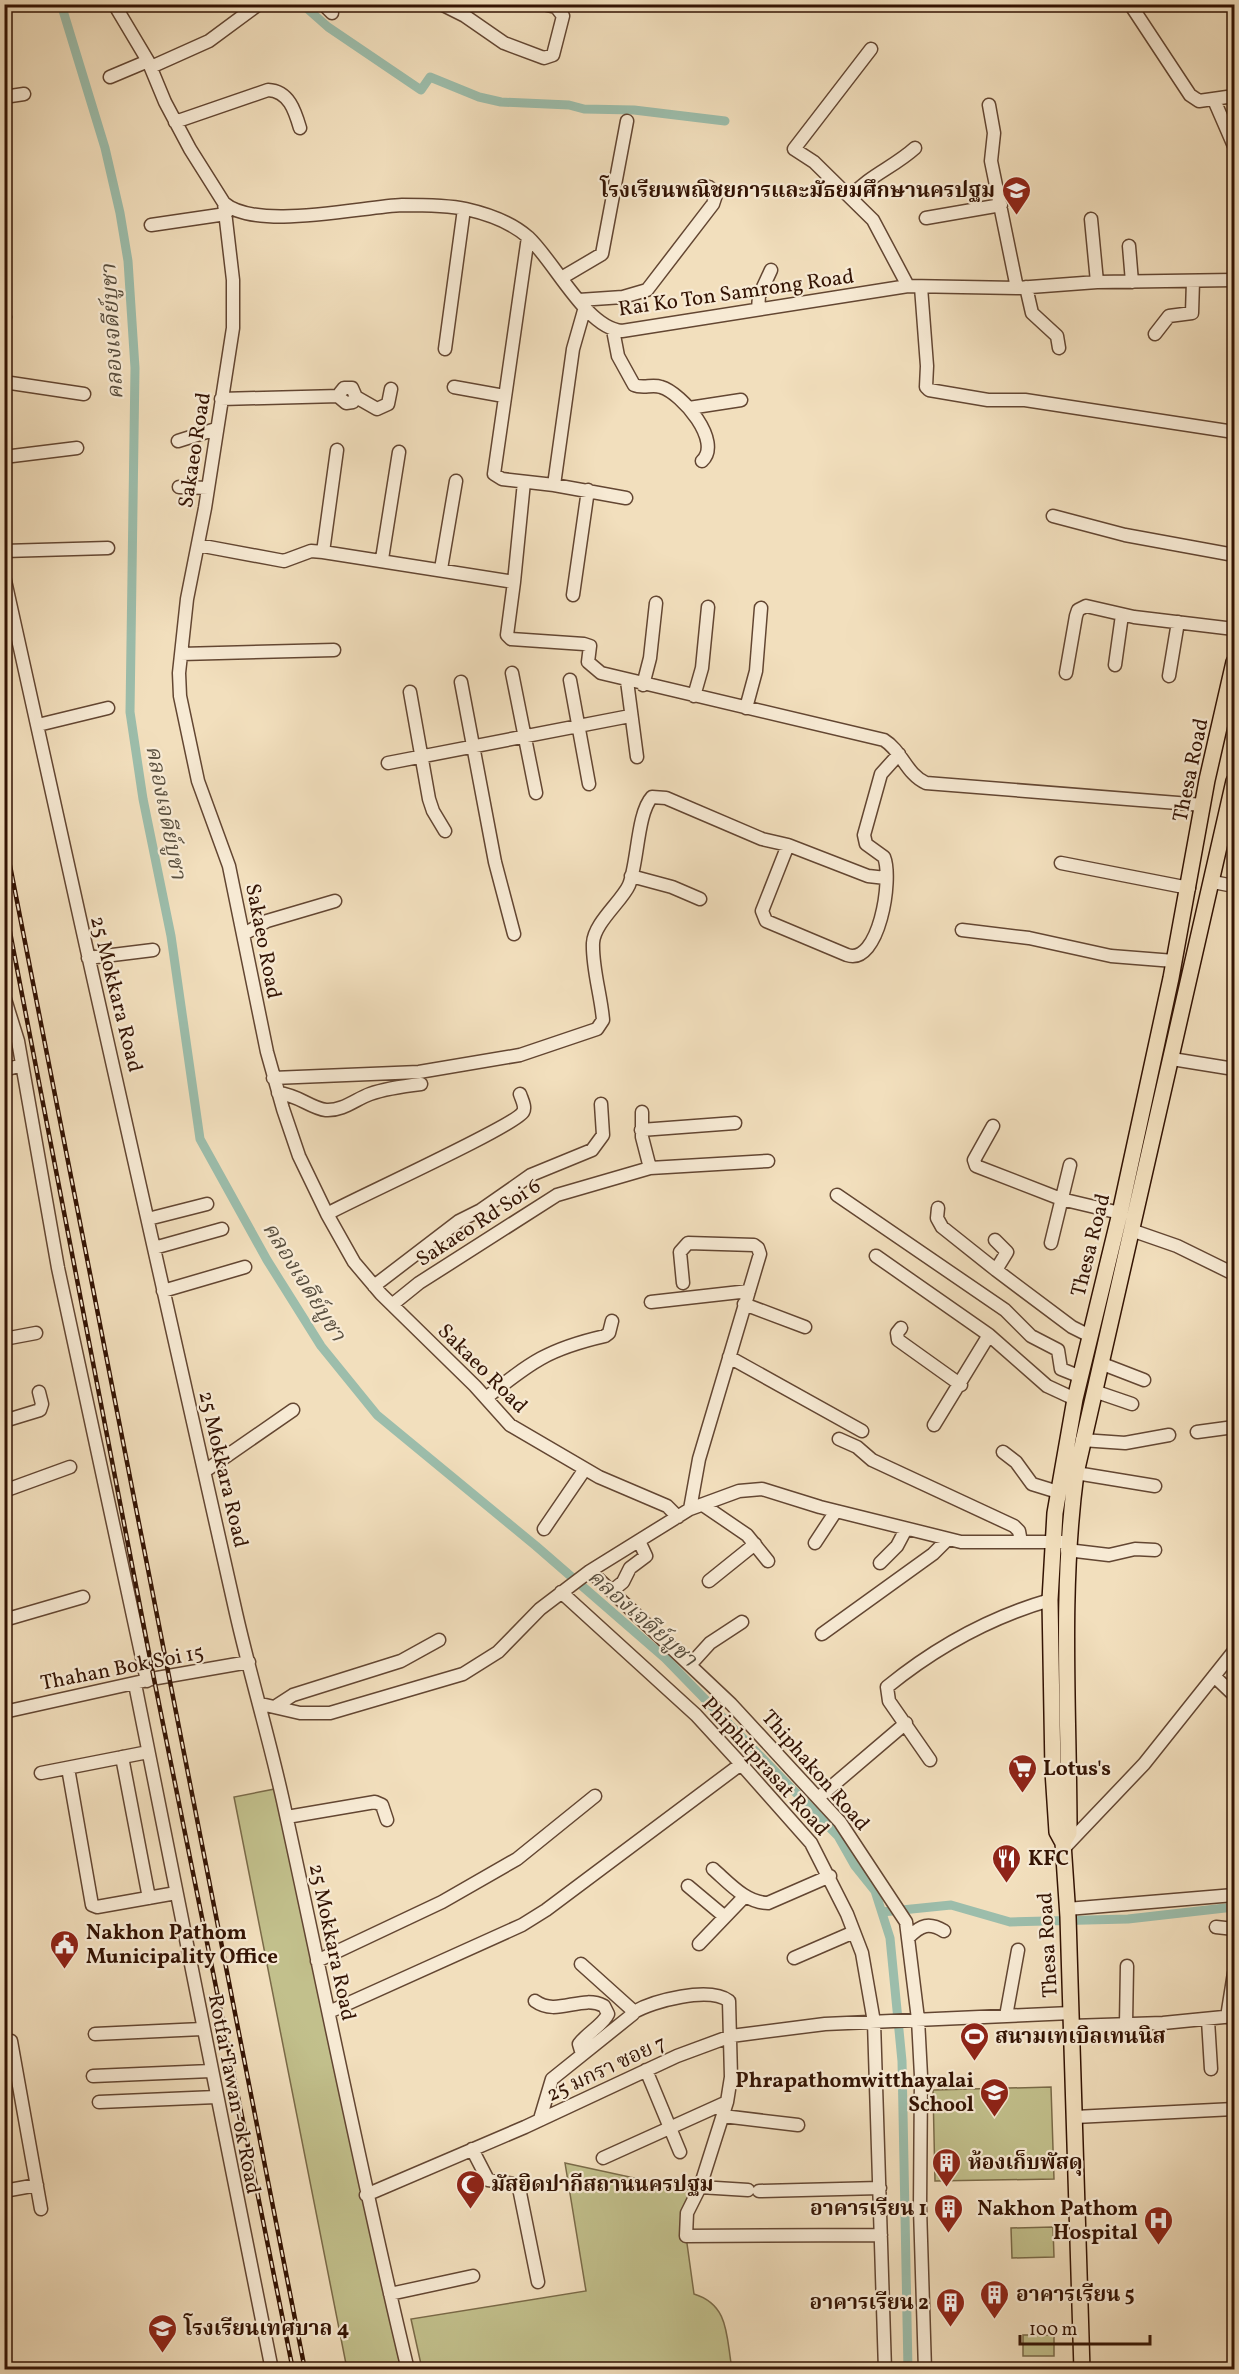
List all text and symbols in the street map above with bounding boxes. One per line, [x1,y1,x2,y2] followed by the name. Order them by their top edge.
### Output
[1000,174,1032,216] school or university icon: โรงเรียนพณิชยการและมัธยมศึกษานครปฐม
[599,175,995,206] place label: โรงเรียนพณิชยการและมัธยมศึกษานครปฐม
[94,262,133,400] water label: คลองเจดีย์บูชา
[616,263,856,324] street label: Rai Ko Ton Samrong Road
[172,390,219,510] street label: Sakaeo Road
[1166,716,1217,825] street label: Thesa Road
[136,743,193,883] water label: คลองเจดีย์บูชา
[237,881,288,1001] street label: Sakaeo Road
[82,913,149,1075] street label: 25 Mokkara Road
[411,1172,547,1274] street label: Sakaeo Rd Soi 6
[1065,1191,1118,1300] street label: Thesa Road
[254,1217,353,1349] water label: คลองเจดีย์บูชา
[430,1318,533,1421] street label: Sakaeo Road
[190,1388,255,1551] street label: 25 Mokkara Road
[580,1563,704,1676] water label: คลองเจดีย์บูชา
[38,1638,206,1699] street label: Thahan Bok Soi 15
[694,1691,835,1843] street label: Phiphitprasat Road
[754,1704,876,1838] street label: Thiphakon Road
[1006,1752,1038,1794] supermarket icon: Lotus's
[1043,1755,1111,1784] place label: Lotus's
[991,1842,1023,1884] restaurant icon: KFC
[1028,1845,1069,1874] place label: KFC
[301,1861,362,2024] street label: 25 Mokkara Road
[1031,1892,1066,1998] street label: Thesa Road
[86,1919,278,1972] place label: Nakhon Pathom Municipality Office
[49,1928,81,1970] public building icon: Nakhon Pathom Municipality Office
[200,1992,267,2197] street label: Rotfai Tawan-ok Road
[958,2020,990,2062] sports icon: สนามเทเบิลเทนนิส
[995,2023,1166,2052] place label: สนามเทเบิลเทนนิส
[542,2029,671,2110] street label: 25 มกรา ซอย 7
[735,2067,974,2120] place label: Phrapathomwitthayalai School
[979,2076,1011,2118] school or university icon: Phrapathomwitthayalai School
[931,2146,963,2188] building icon: ห้องเก็บพัสดุ
[968,2149,1083,2178] place label: ห้องเก็บพัสดุ
[454,2168,486,2210] mosque icon: มัสยิดปากีสถานนครปฐม
[491,2171,714,2200] place label: มัสยิดปากีสถานนครปฐม
[932,2192,964,2234] building icon: อาคารเรียน 1
[810,2195,927,2224] place label: อาคารเรียน 1
[977,2195,1138,2248] place label: Nakhon Pathom Hospital
[1143,2204,1175,2246] hospital icon: Nakhon Pathom Hospital
[979,2278,1011,2320] building icon: อาคารเรียน 5
[1016,2281,1135,2310] place label: อาคารเรียน 5
[934,2286,966,2328] building icon: อาคารเรียน 2
[809,2289,929,2318] place label: อาคารเรียน 2
[1020,2308,1150,2346] scale bar
[147,2312,179,2354] school or university icon: โรงเรียนเทศบาล 4
[183,2313,350,2344] place label: โรงเรียนเทศบาล 4
[1029,2318,1078,2343] text: 100 m

